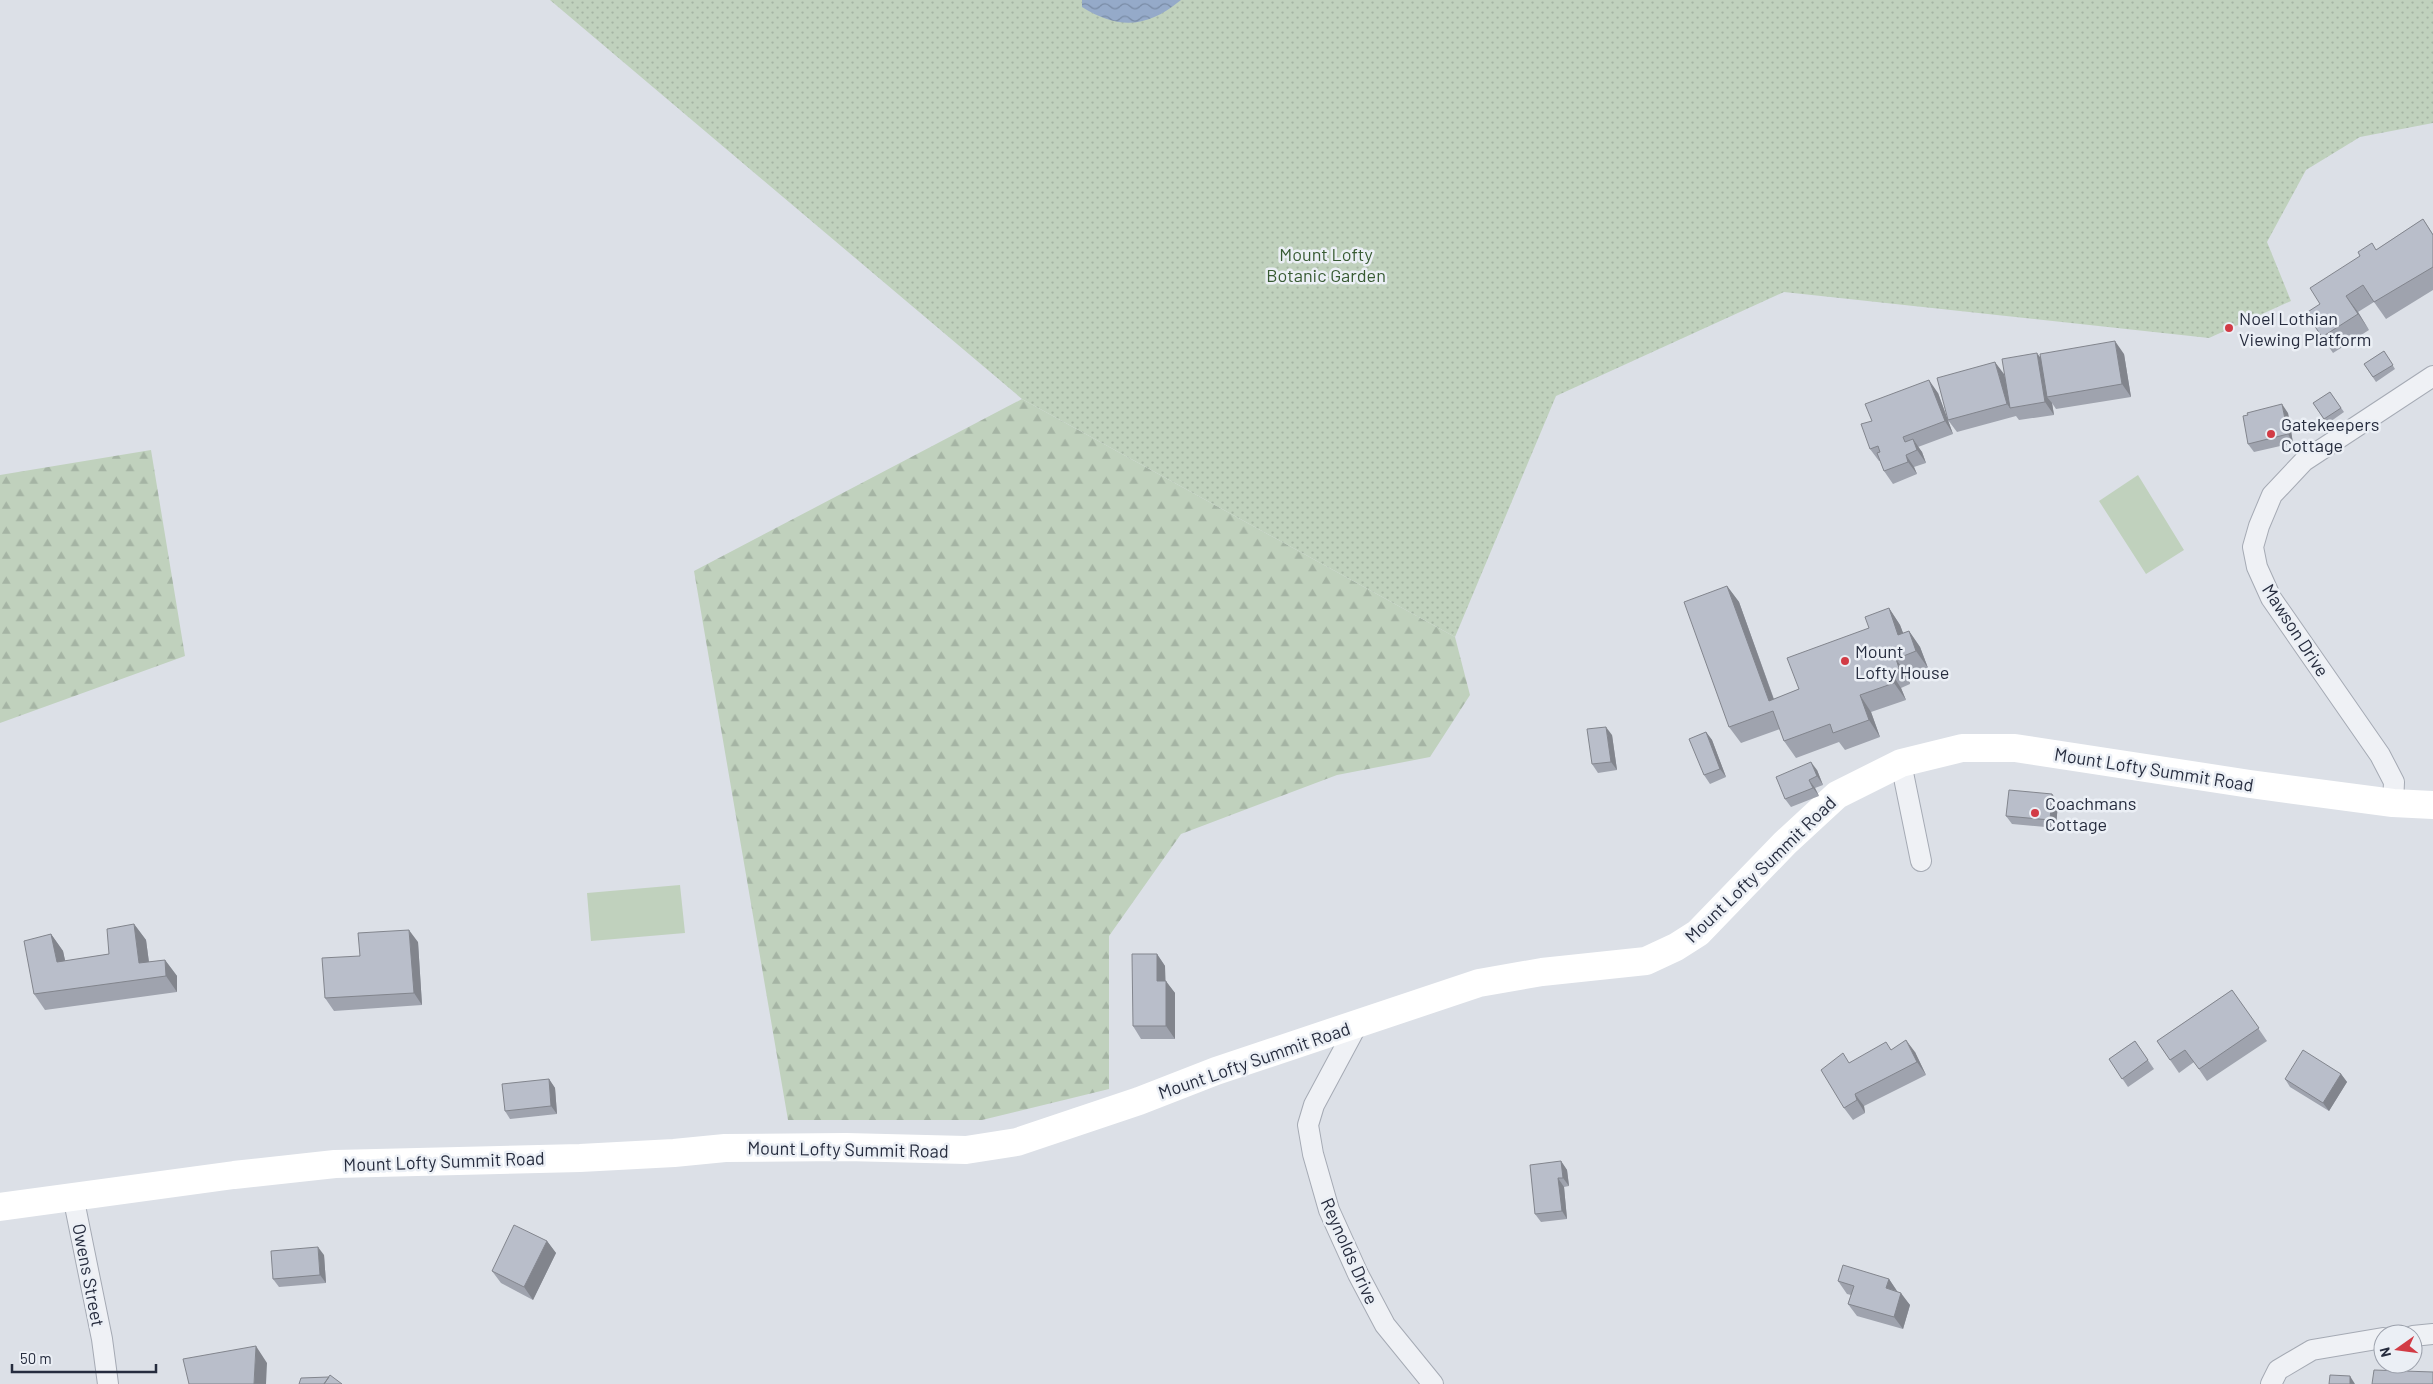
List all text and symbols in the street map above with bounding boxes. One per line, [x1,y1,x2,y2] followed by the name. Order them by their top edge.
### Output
[1266,243,1386,286] park label: Mount Lofty Botanic Garden
[2239,307,2371,350] place label: Noel Lothian Viewing Platform
[2223,322,2235,334] marker: Noel Lothian Viewing Platform
[2281,413,2379,456] place label: Gatekeepers Cottage
[2265,428,2277,440] marker: Gatekeepers Cottage
[2258,579,2334,681] street label: Mawson Drive
[1855,640,1949,683] place label: Mount Lofty House
[1839,655,1851,667] marker: Mount Lofty House
[2053,742,2255,796] street label: Mount Lofty Summit Road
[1680,791,1840,947] street label: Mount Lofty Summit Road
[2045,792,2136,835] place label: Coachmans Cottage
[2029,807,2041,819] marker: Coachmans Cottage
[1155,1017,1353,1103] street label: Mount Lofty Summit Road
[747,1136,949,1162] street label: Mount Lofty Summit Road
[343,1146,545,1176] street label: Mount Lofty Summit Road
[1317,1194,1383,1308] street label: Reynolds Drive
[68,1222,110,1328] street label: Owens Street
[2373,1324,2423,1374] north arrow
[12,1342,156,1374] scale bar
[2376,1346,2394,1359] text: N
[20,1349,52,1367] text: 50 m

